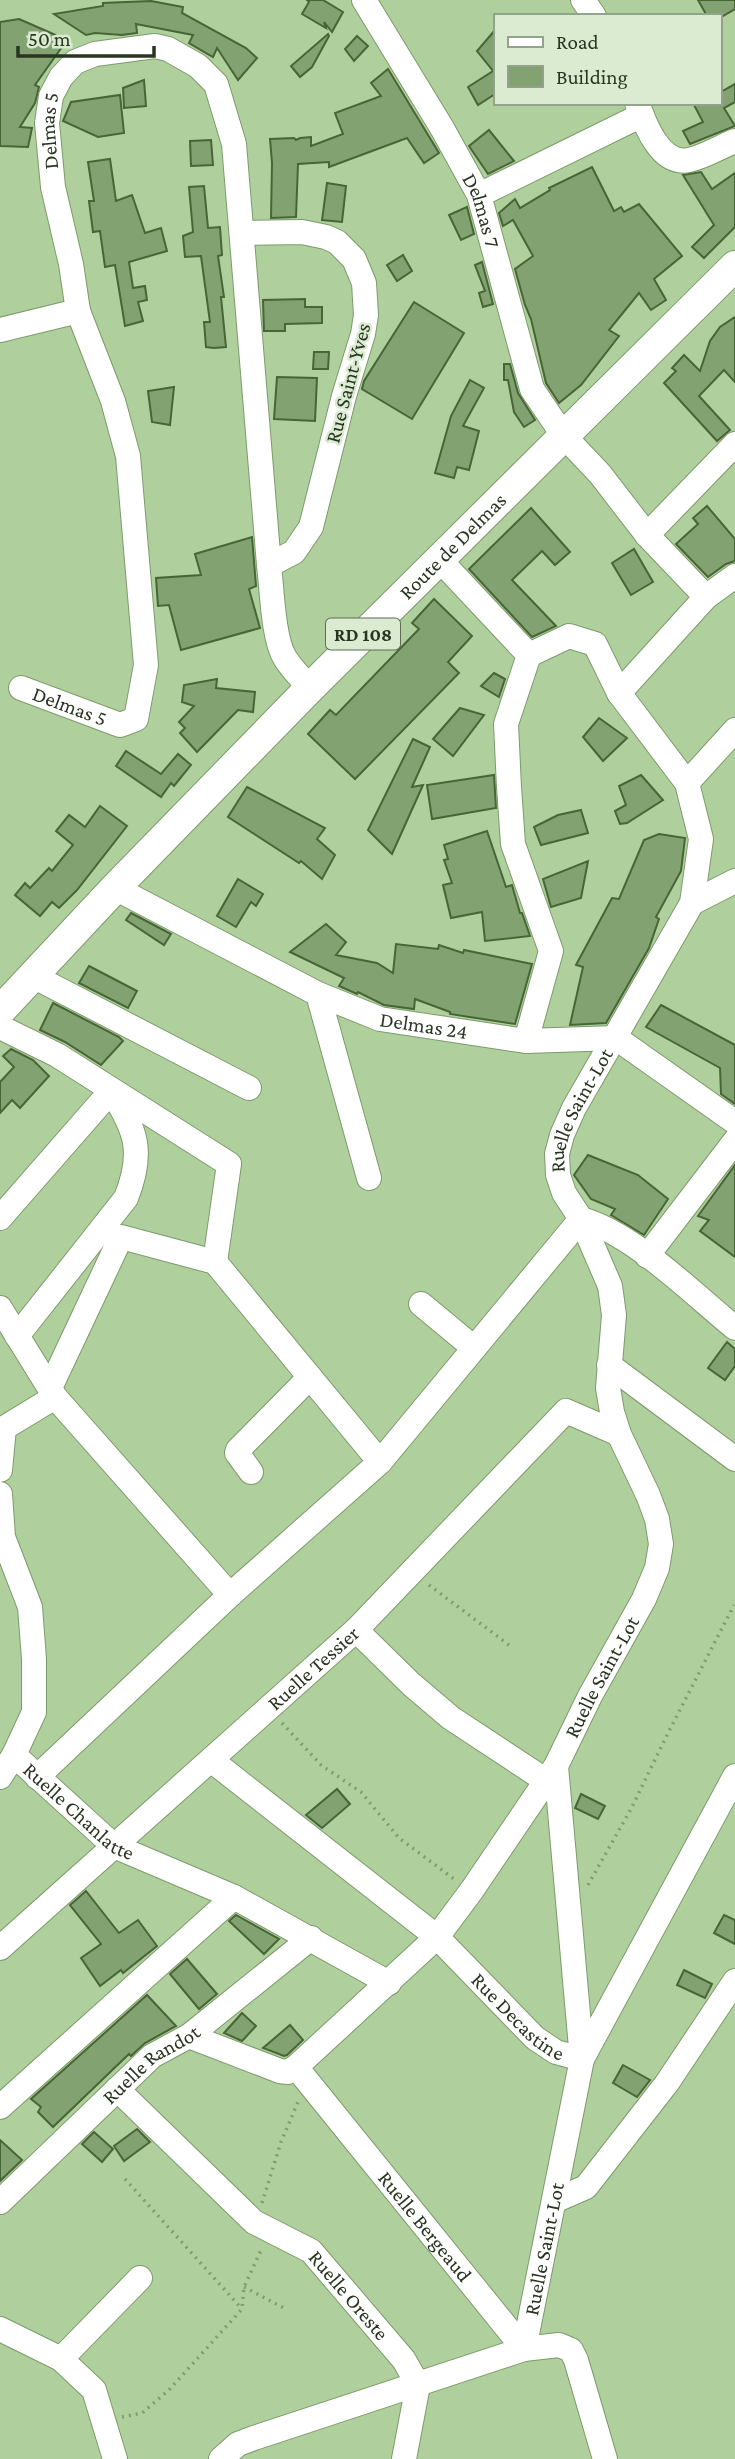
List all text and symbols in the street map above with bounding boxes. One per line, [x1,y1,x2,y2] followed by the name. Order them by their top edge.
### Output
[18,14,154,58] scale bar
[494,14,721,105] legend
[28,27,71,51] text: 50 m
[556,30,599,54] text: Road
[556,65,628,89] text: Building
[35,91,63,171] street label: Delmas 5
[457,169,505,251] street label: Delmas 7
[320,320,376,446] street label: Rue Saint-Yves
[394,488,511,604] street label: Route de Delmas
[326,618,400,650] road number: RD 108
[29,681,110,731] street label: Delmas 5
[378,1007,469,1044] street label: Delmas 24
[545,1043,618,1173] street label: Ruelle Saint-Lot
[560,1611,645,1742] street label: Ruelle Saint-Lot
[263,1621,364,1715] street label: Ruelle Tessier
[18,1757,138,1865] street label: Ruelle Chanlatte
[466,1968,566,2065] street label: Rue Decastine
[97,2019,206,2109] street label: Ruelle Randot
[373,2166,477,2286] street label: Ruelle Bergeaud
[519,2180,569,2317] street label: Ruelle Saint-Lot
[304,2245,394,2345] street label: Ruelle Oreste

